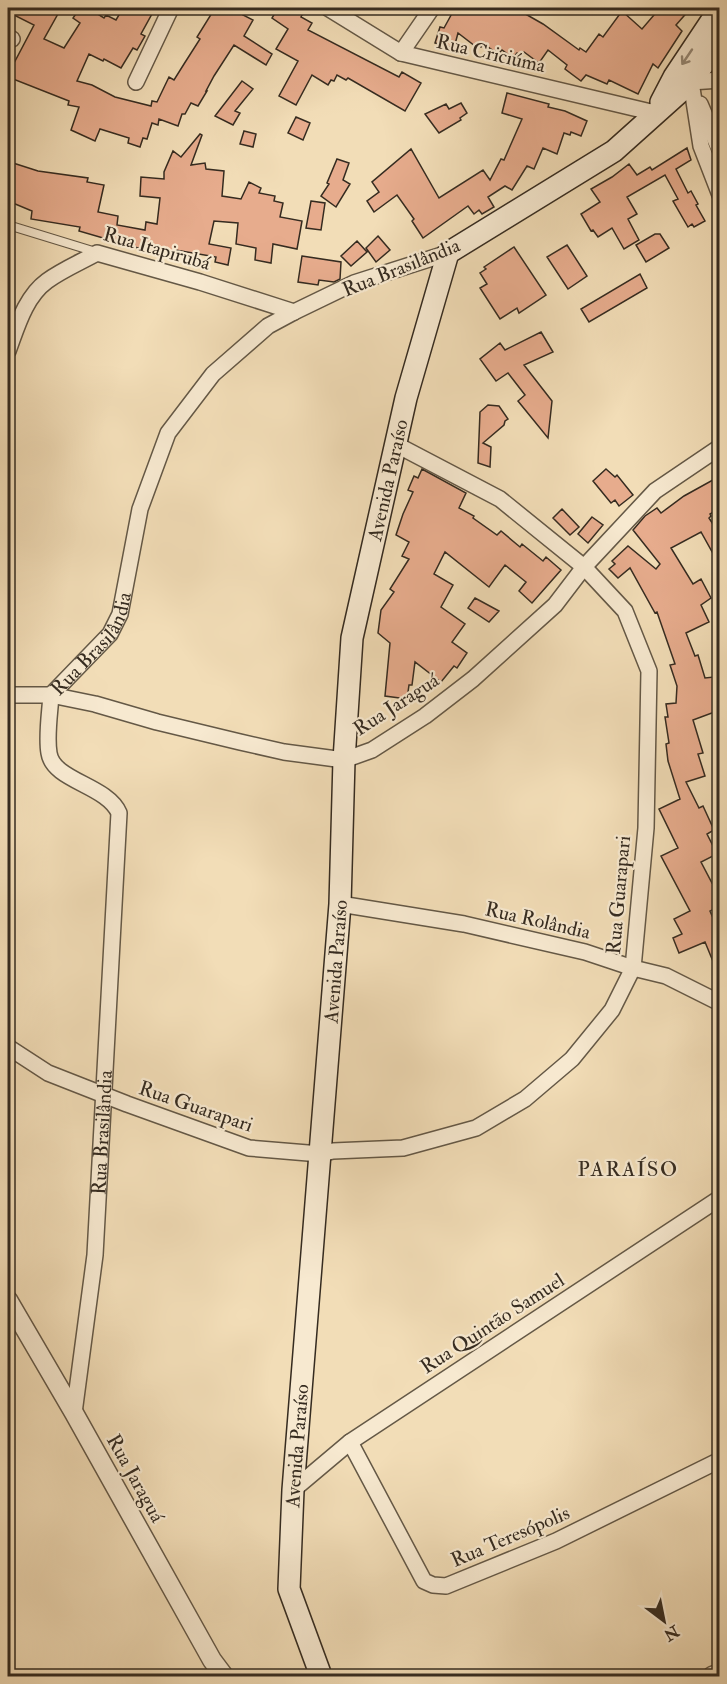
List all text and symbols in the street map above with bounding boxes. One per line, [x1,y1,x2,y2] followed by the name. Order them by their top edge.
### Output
[434,29,549,78] street label: Rua Criciúma
[681,48,693,65] one-way arrow
[100,221,214,277] street label: Rua Itapirubá
[339,232,464,302] street label: Rua Brasilândia
[362,417,414,544] street label: Avenida Paraíso
[45,589,137,701] street label: Rua Brasilândia
[349,667,444,741] street label: Rua Jaraguá
[601,835,637,956] street label: Rua Guarapari
[483,896,594,945] street label: Rua Rolândia
[318,899,353,1025] street label: Avenida Paraíso
[86,1069,118,1196] street label: Rua Brasilândia
[135,1075,256,1139] street label: Rua Guarapari
[577,1156,679,1183] district label: PARAÍSO
[416,1268,569,1379] street label: Rua Quintão Samuel
[280,1383,314,1509] street label: Avenida Paraíso
[101,1430,170,1527] street label: Rua Jaraguá
[447,1500,574,1574] street label: Rua Teresópolis
[634,1591,694,1651] north arrow
[659,1620,684,1646] text: N

